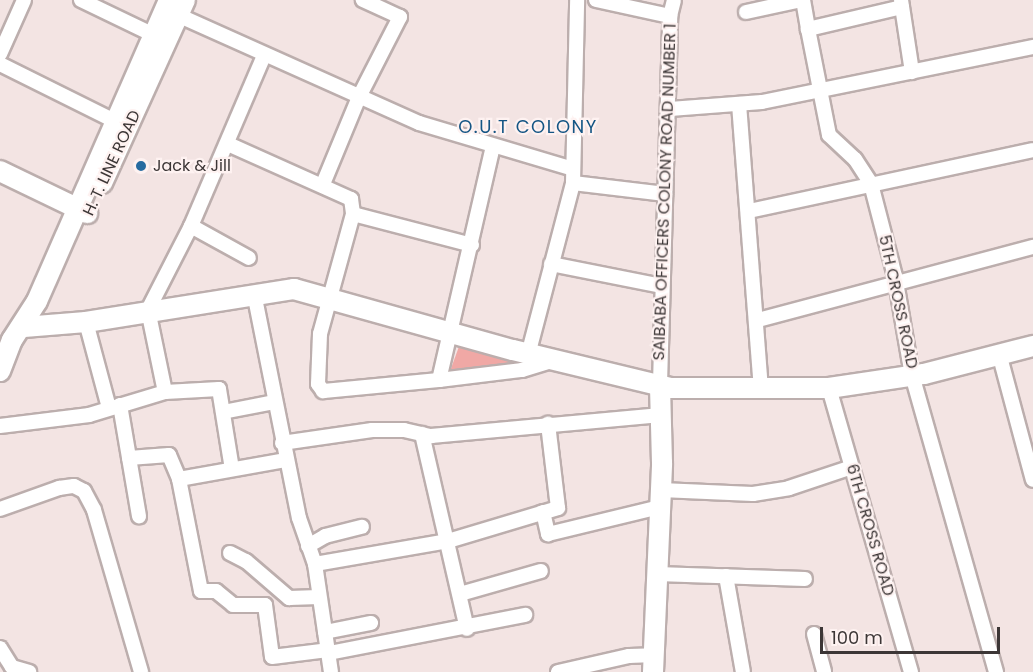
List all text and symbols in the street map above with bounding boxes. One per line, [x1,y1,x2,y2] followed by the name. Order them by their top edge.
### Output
[650,23,680,361] street label: SAIBABA OFFICERS COLONY ROAD NUMBER 1
[79,107,145,219] street label: H. T. LINE ROAD
[458,116,598,138] district label: O.U.T COLONY
[153,156,231,176] place label: Jack & Jill
[134,159,148,173] marker: Jack & Jill
[874,233,922,371] street label: 5TH CROSS ROAD
[842,462,898,598] street label: 6TH CROSS ROAD
[823,615,1003,653] scale bar
[831,625,883,650] text: 100 m

